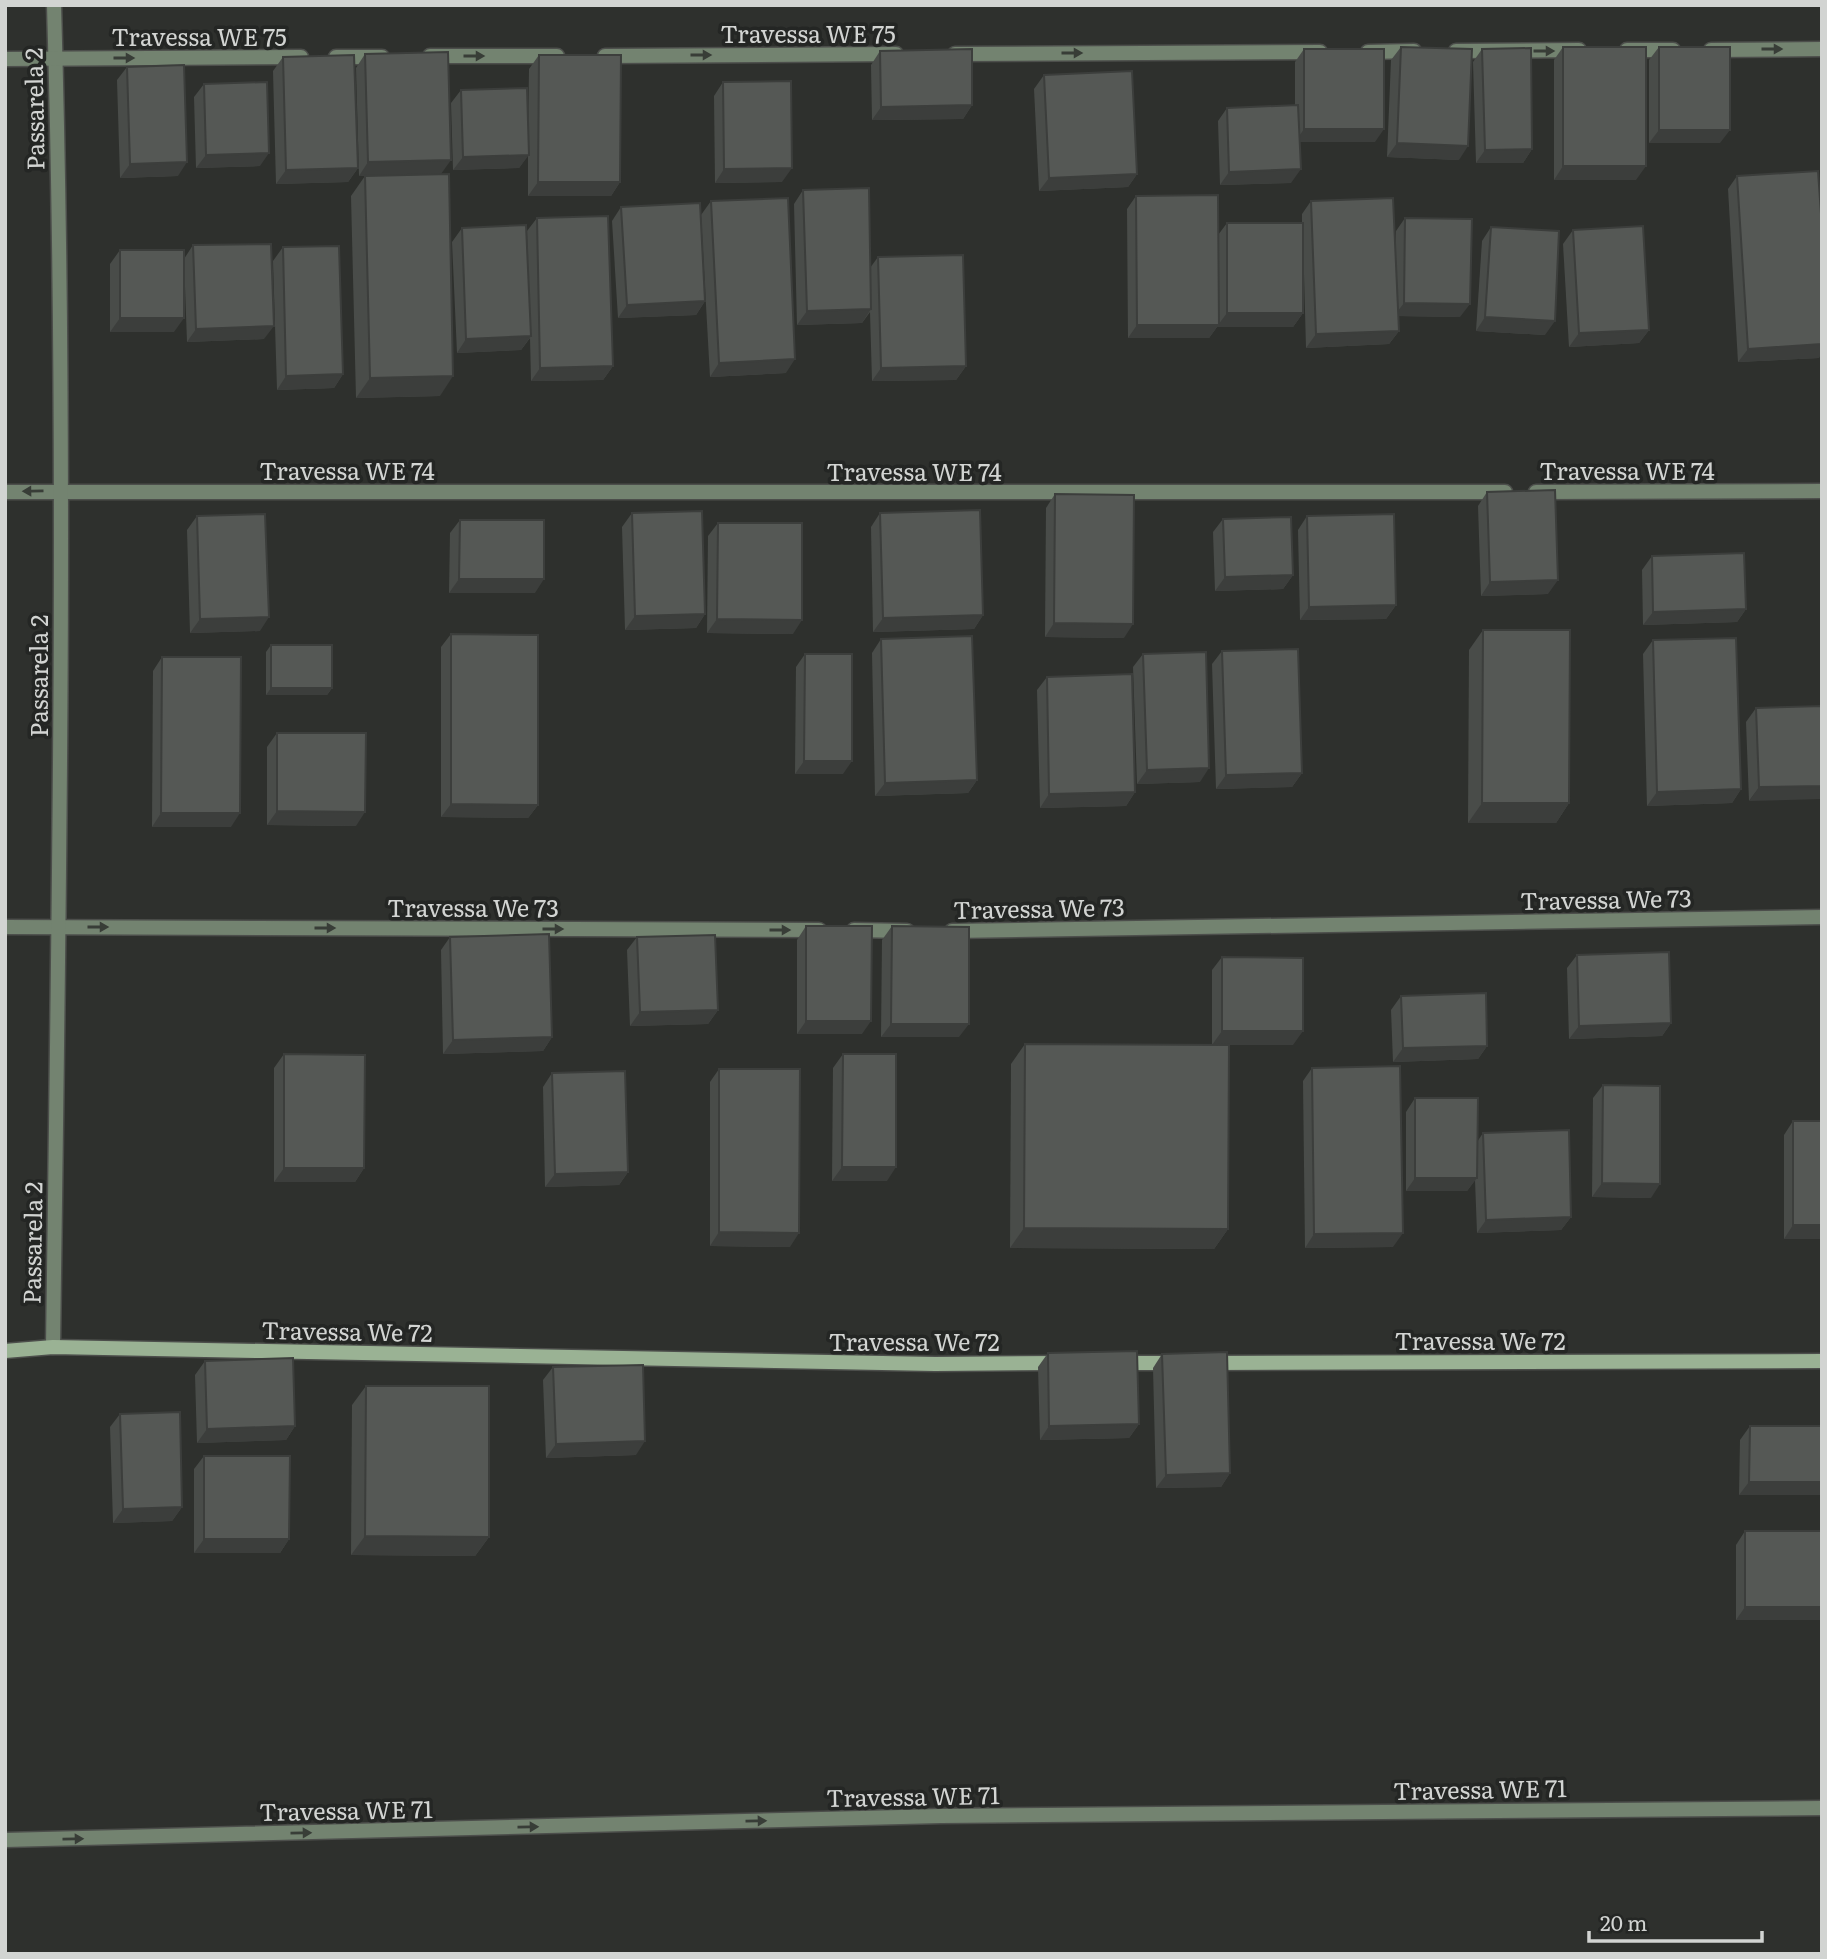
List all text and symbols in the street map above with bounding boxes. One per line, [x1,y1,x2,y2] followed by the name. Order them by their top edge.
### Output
[720,15,896,50] street label: Travessa WE 75
[111,18,287,53] street label: Travessa WE 75
[1761,43,1783,55] one-way arrow
[1533,45,1555,57] one-way arrow
[14,47,52,171] street label: Passarela 2
[1061,47,1083,59] one-way arrow
[691,49,713,61] one-way arrow
[463,50,485,62] one-way arrow
[113,52,135,64] one-way arrow
[259,452,435,487] street label: Travessa WE 74
[1539,452,1715,487] street label: Travessa WE 74
[826,453,1002,488] street label: Travessa WE 74
[22,485,44,497] one-way arrow
[20,615,55,737] street label: Passarela 2
[1520,879,1692,917] street label: Travessa We 73
[953,888,1125,926] street label: Travessa We 73
[387,889,559,924] street label: Travessa We 73
[87,921,109,932] one-way arrow
[315,922,337,934] one-way arrow
[542,923,564,935] one-way arrow
[770,924,792,936] one-way arrow
[12,1181,50,1305] street label: Passarela 2
[261,1311,433,1349] street label: Travessa We 72
[1394,1322,1566,1357] street label: Travessa We 72
[828,1323,1000,1358] street label: Travessa We 72
[1393,1769,1567,1807] street label: Travessa WE 71
[826,1776,1000,1814] street label: Travessa WE 71
[259,1790,433,1828] street label: Travessa WE 71
[745,1815,767,1827] one-way arrow
[518,1821,540,1833] one-way arrow
[290,1827,312,1838] one-way arrow
[63,1833,85,1844] one-way arrow
[1589,1899,1762,1943] scale bar
[1600,1906,1647,1937] text: 20 m

